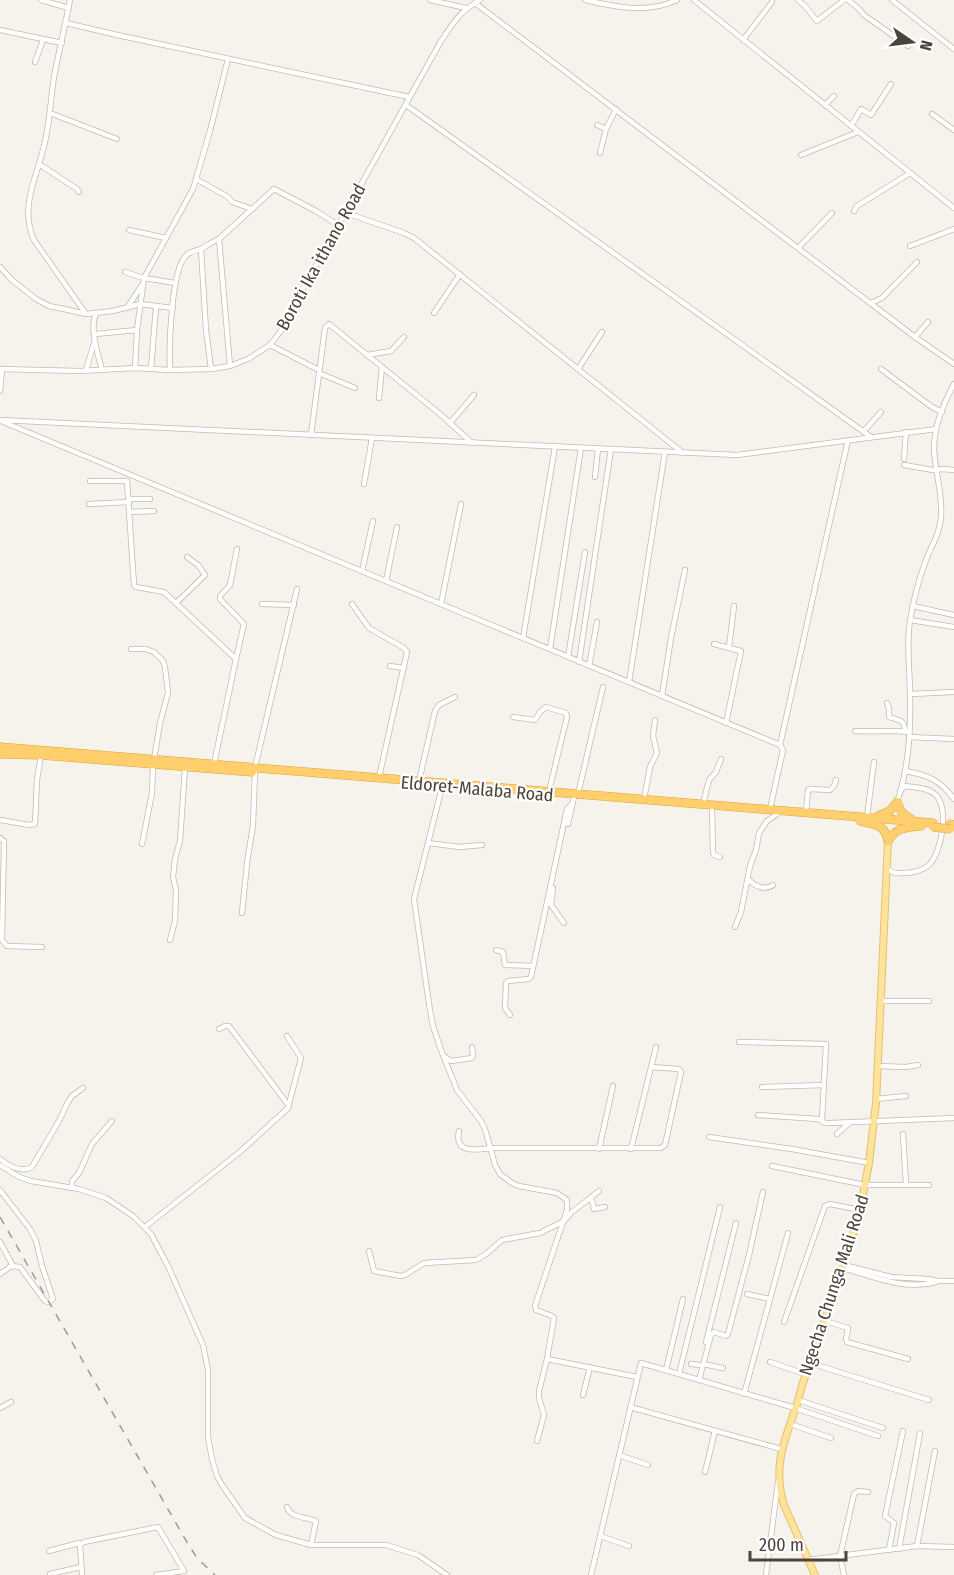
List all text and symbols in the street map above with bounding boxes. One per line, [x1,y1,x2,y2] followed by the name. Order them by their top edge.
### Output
[882,12,942,72] north arrow
[916,39,936,52] text: N
[272,180,370,334] street label: Boroti Ika ithano Road
[400,771,554,807] street label: Eldoret-Malaba Road
[794,1192,874,1378] street label: Ngecha Chunga Mali Road
[750,1524,846,1562] scale bar
[759,1534,804,1556] text: 200 m

